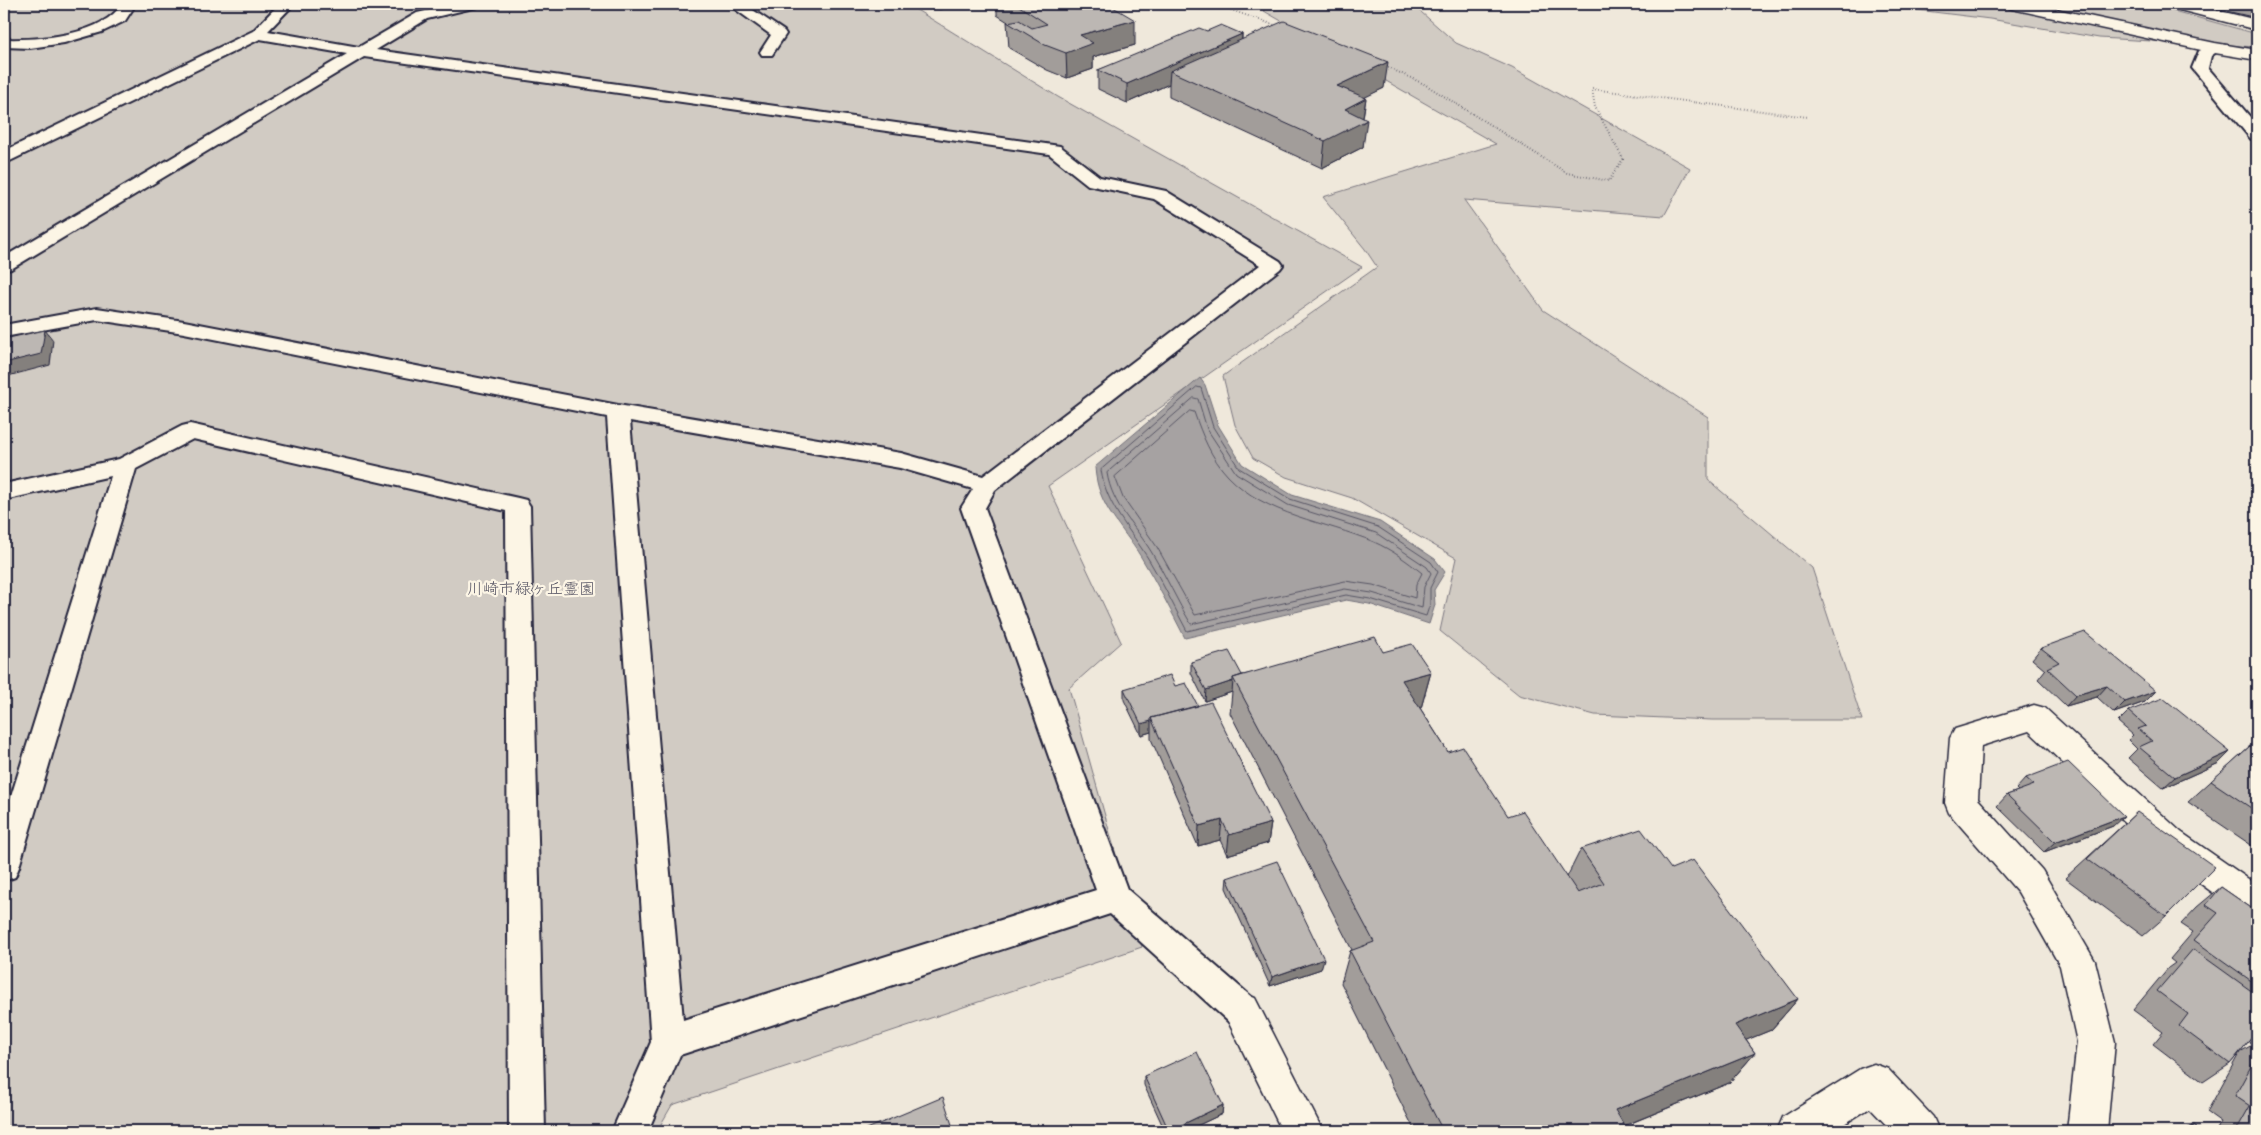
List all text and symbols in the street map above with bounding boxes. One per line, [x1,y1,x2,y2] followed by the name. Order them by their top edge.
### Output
[467,581,595,601] park label: 川崎市緑ヶ丘霊園

